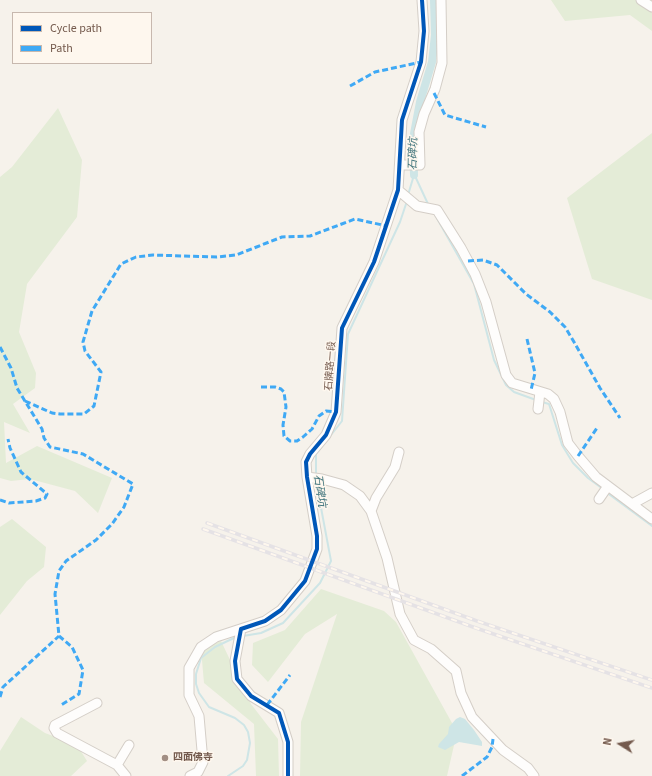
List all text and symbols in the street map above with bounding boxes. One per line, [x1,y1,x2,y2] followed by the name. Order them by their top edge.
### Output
[12,12,152,64] legend
[50,20,102,37] text: Cycle path
[50,40,73,57] text: Path
[407,137,421,171] water label: 石碑坑
[323,341,339,391] street label: 石牌路一段
[310,474,328,508] water label: 石碑坑
[600,724,640,764] north arrow
[600,737,616,747] text: N
[173,752,213,764] place label: 四面佛寺
[160,753,170,763] marker: 四面佛寺

